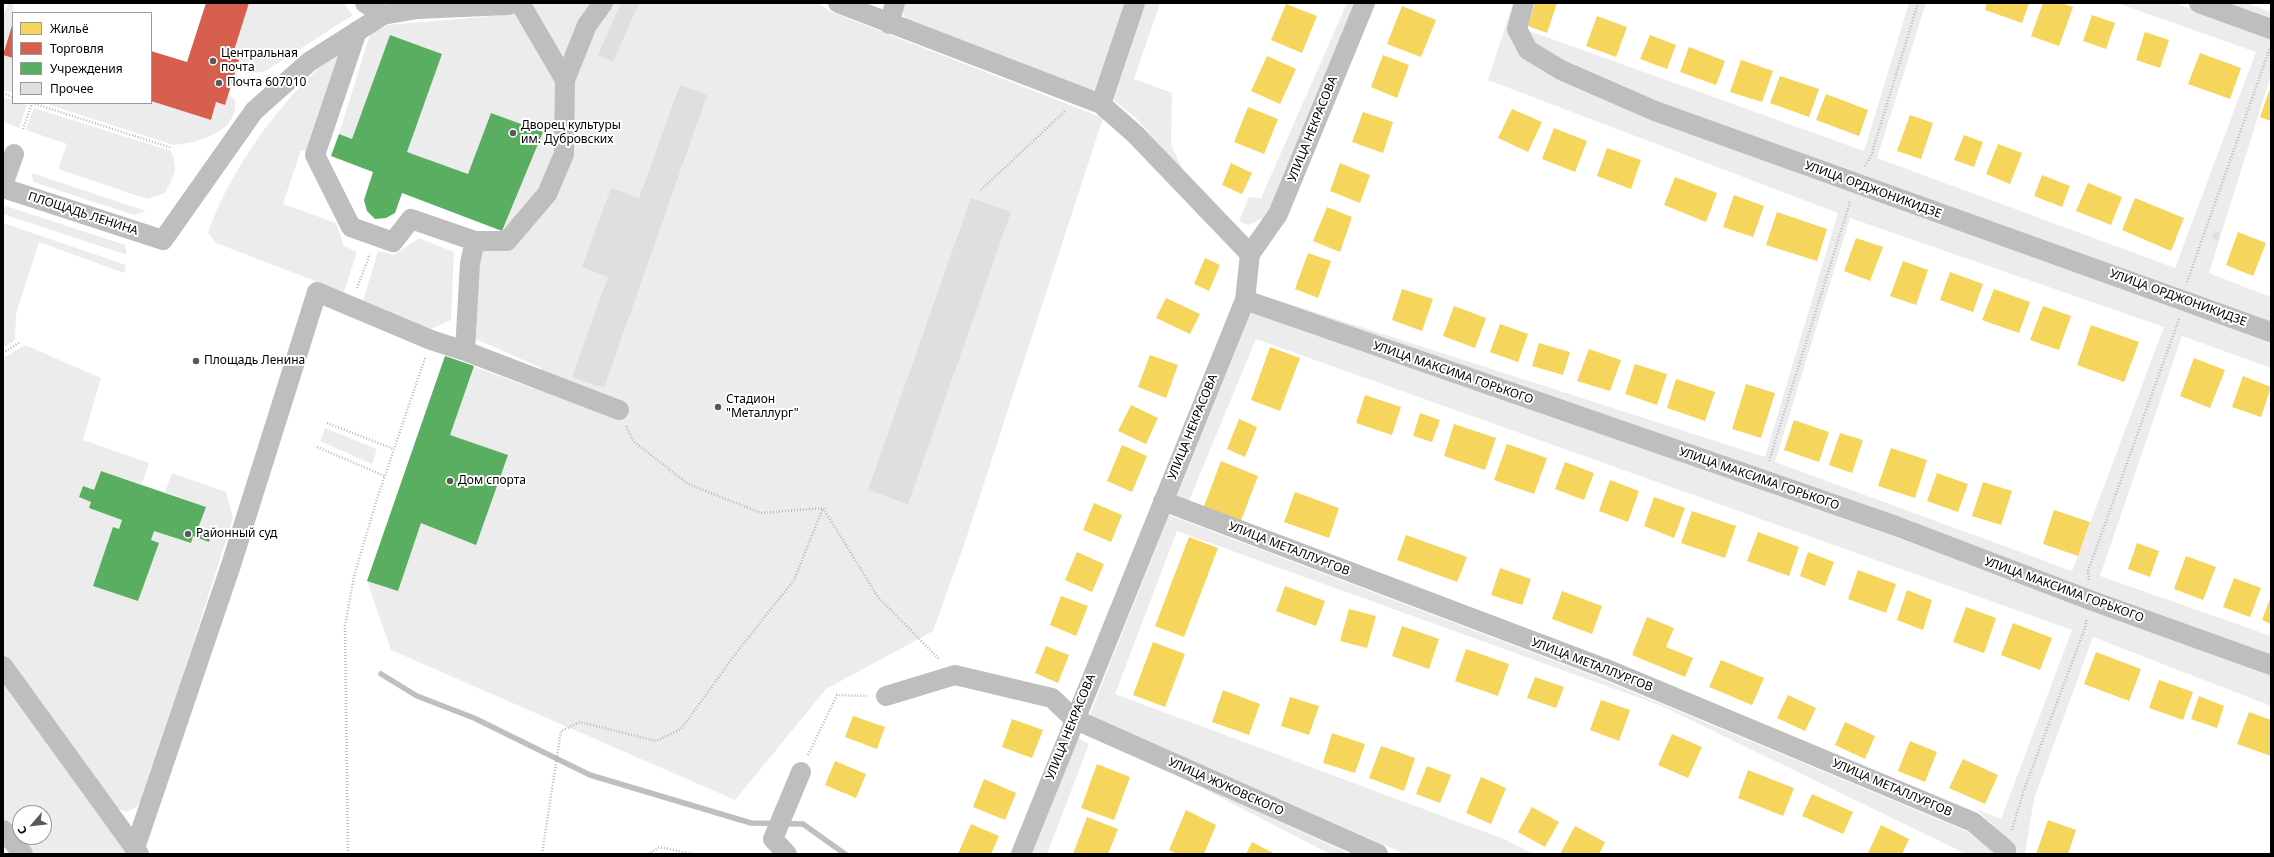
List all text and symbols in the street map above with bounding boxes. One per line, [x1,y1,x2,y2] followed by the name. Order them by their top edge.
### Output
[12,12,152,104] legend
[50,20,89,37] text: Жильё
[50,40,104,57] text: Торговля
[221,47,298,75] place label: Центральная почта
[208,56,218,66] marker: Центральная почта
[50,60,123,77] text: Учреждения
[1285,74,1341,184] street label: УЛИЦА НЕКРАСОВА
[227,76,306,90] place label: Почта 607010
[214,78,224,88] marker: Почта 607010
[50,80,93,97] text: Прочее
[521,119,621,147] place label: Дворец культуры им. Дубровских
[508,128,518,138] marker: Дворец культуры им. Дубровских
[1803,159,1943,221] street label: УЛИЦА ОРДЖОНИКИДЗЕ
[26,189,140,239] street label: ПЛОЩАДЬ ЛЕНИНА
[2108,267,2248,329] street label: УЛИЦА ОРДЖОНИКИДЗЕ
[1371,339,1535,407] street label: УЛИЦА МАКСИМА ГОРЬКОГО
[204,354,305,368] place label: Площадь Ленина
[191,356,201,366] marker: Площадь Ленина
[1165,372,1221,482] street label: УЛИЦА НЕКРАСОВА
[726,393,799,421] place label: Стадион "Металлург"
[713,402,723,412] marker: Стадион "Металлург"
[1677,445,1841,513] street label: УЛИЦА МАКСИМА ГОРЬКОГО
[458,474,526,488] place label: Дом спорта
[445,476,455,486] marker: Дом спорта
[1226,519,1352,579] street label: УЛИЦА МЕТАЛЛУРГОВ
[196,527,277,541] place label: Районный суд
[183,529,193,539] marker: Районный суд
[1982,554,2146,626] street label: УЛИЦА МАКСИМА ГОРЬКОГО
[1529,635,1655,695] street label: УЛИЦА МЕТАЛЛУРГОВ
[1043,672,1099,782] street label: УЛИЦА НЕКРАСОВА
[1166,755,1286,819] street label: УЛИЦА ЖУКОВСКОГО
[1830,756,1954,820] street label: УЛИЦА МЕТАЛЛУРГОВ
[12,805,52,845] north arrow
[14,824,30,837] text: С

